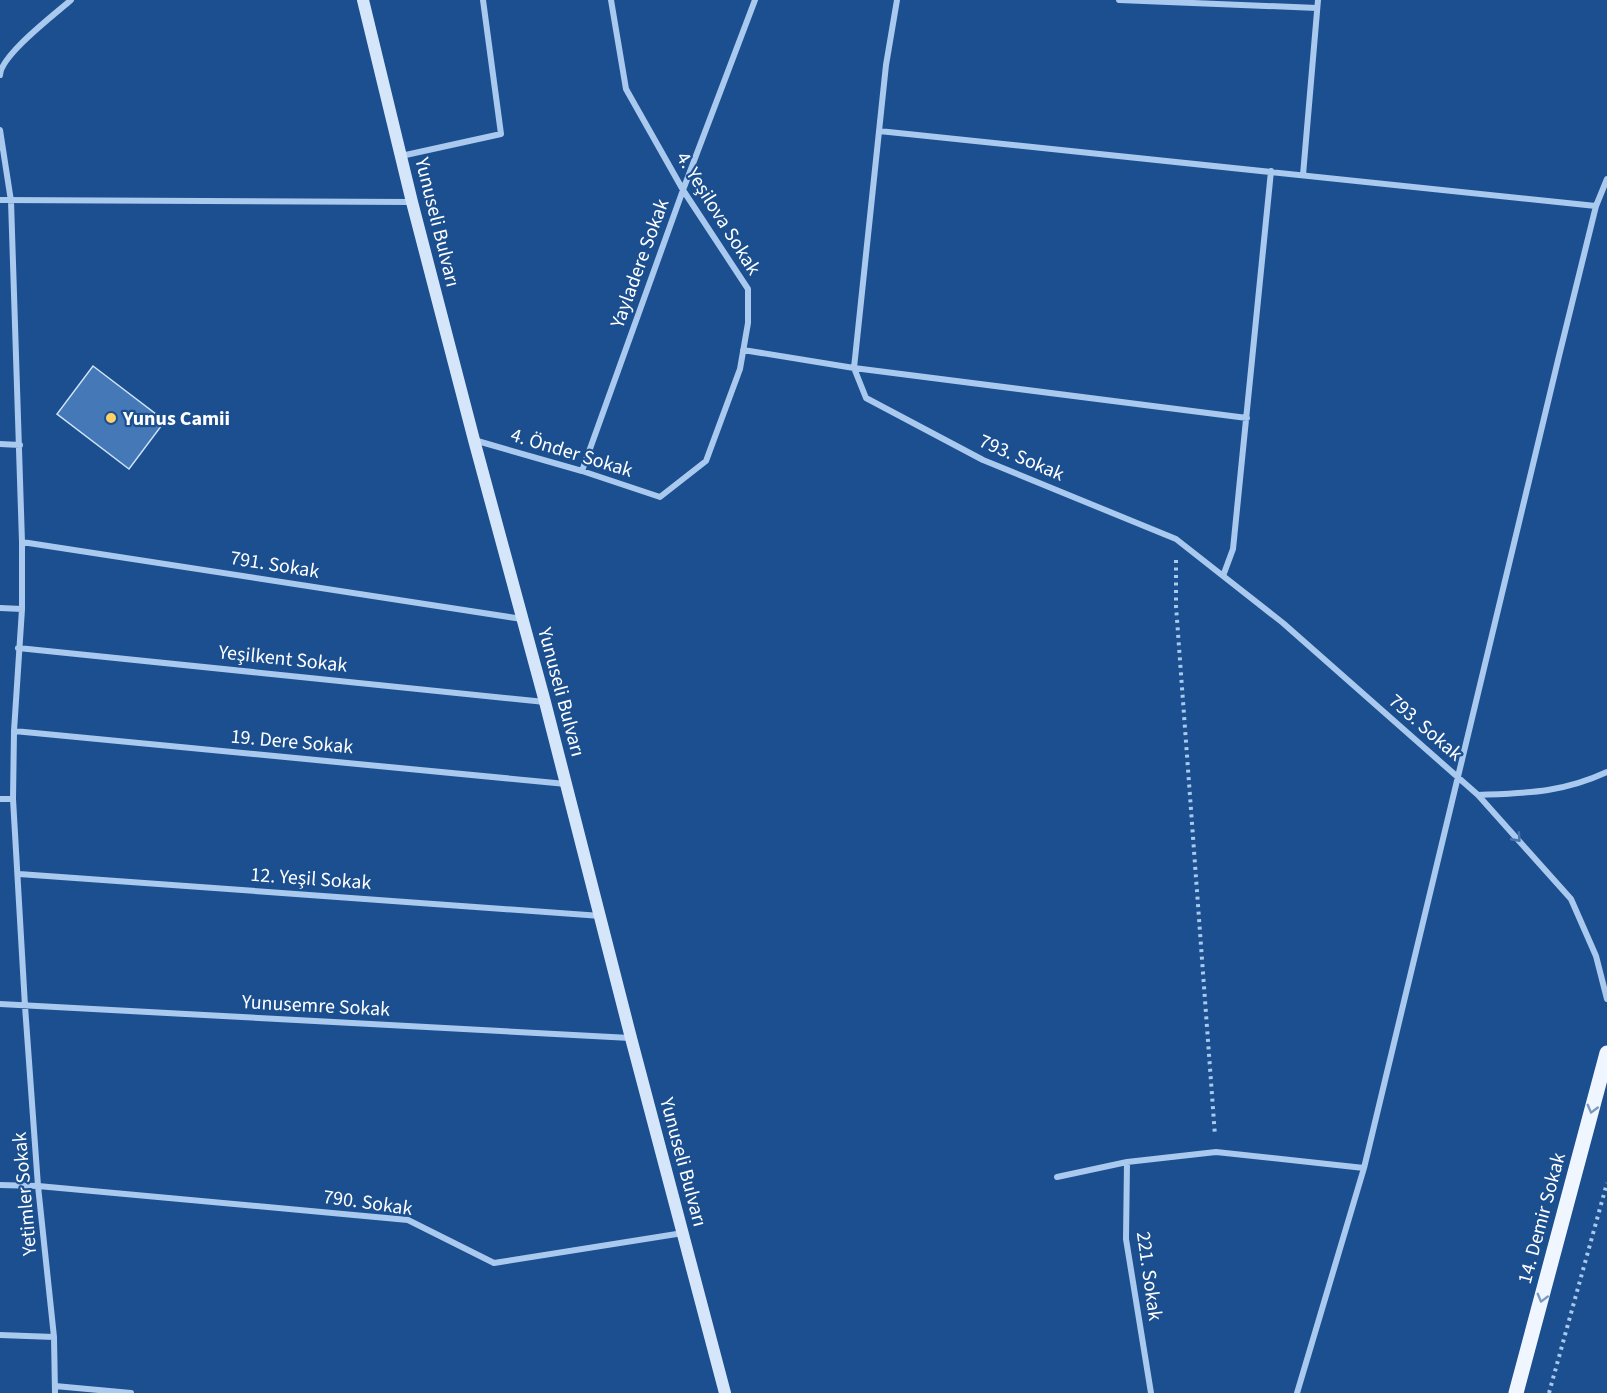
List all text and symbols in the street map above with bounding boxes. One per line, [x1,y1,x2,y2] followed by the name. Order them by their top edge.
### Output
[669,146,767,281] street label: 4. Yeşilova Sokak
[407,154,467,290] street label: Yunuseli Bulvarı
[603,195,676,333] street label: Yayladere Sokak
[122,405,230,433] place label: Yunus Camii
[104,411,118,425] marker: Yunus Camii
[507,421,636,485] street label: 4. Önder Sokak
[975,427,1069,488] street label: 793. Sokak
[228,544,322,586] street label: 791. Sokak
[530,624,592,760] street label: Yunuseli Bulvarı
[216,638,349,680] street label: Yeşilkent Sokak
[1382,688,1469,768] street label: 793. Sokak
[229,723,354,761] street label: 19. Dere Sokak
[1510,831,1521,842] one-way arrow
[250,861,372,897] street label: 12. Yeşil Sokak
[240,988,391,1024] street label: Yunusemre Sokak
[652,1094,714,1230] street label: Yunuseli Bulvarı
[1587,1104,1599,1114] one-way arrow
[6,1131,44,1258] street label: Yetimler Sokak
[1511,1149,1573,1287] street label: 14. Demir Sokak
[321,1183,414,1223] street label: 790. Sokak
[1129,1230,1169,1323] street label: 221. Sokak
[1536,1293,1549,1303] one-way arrow

